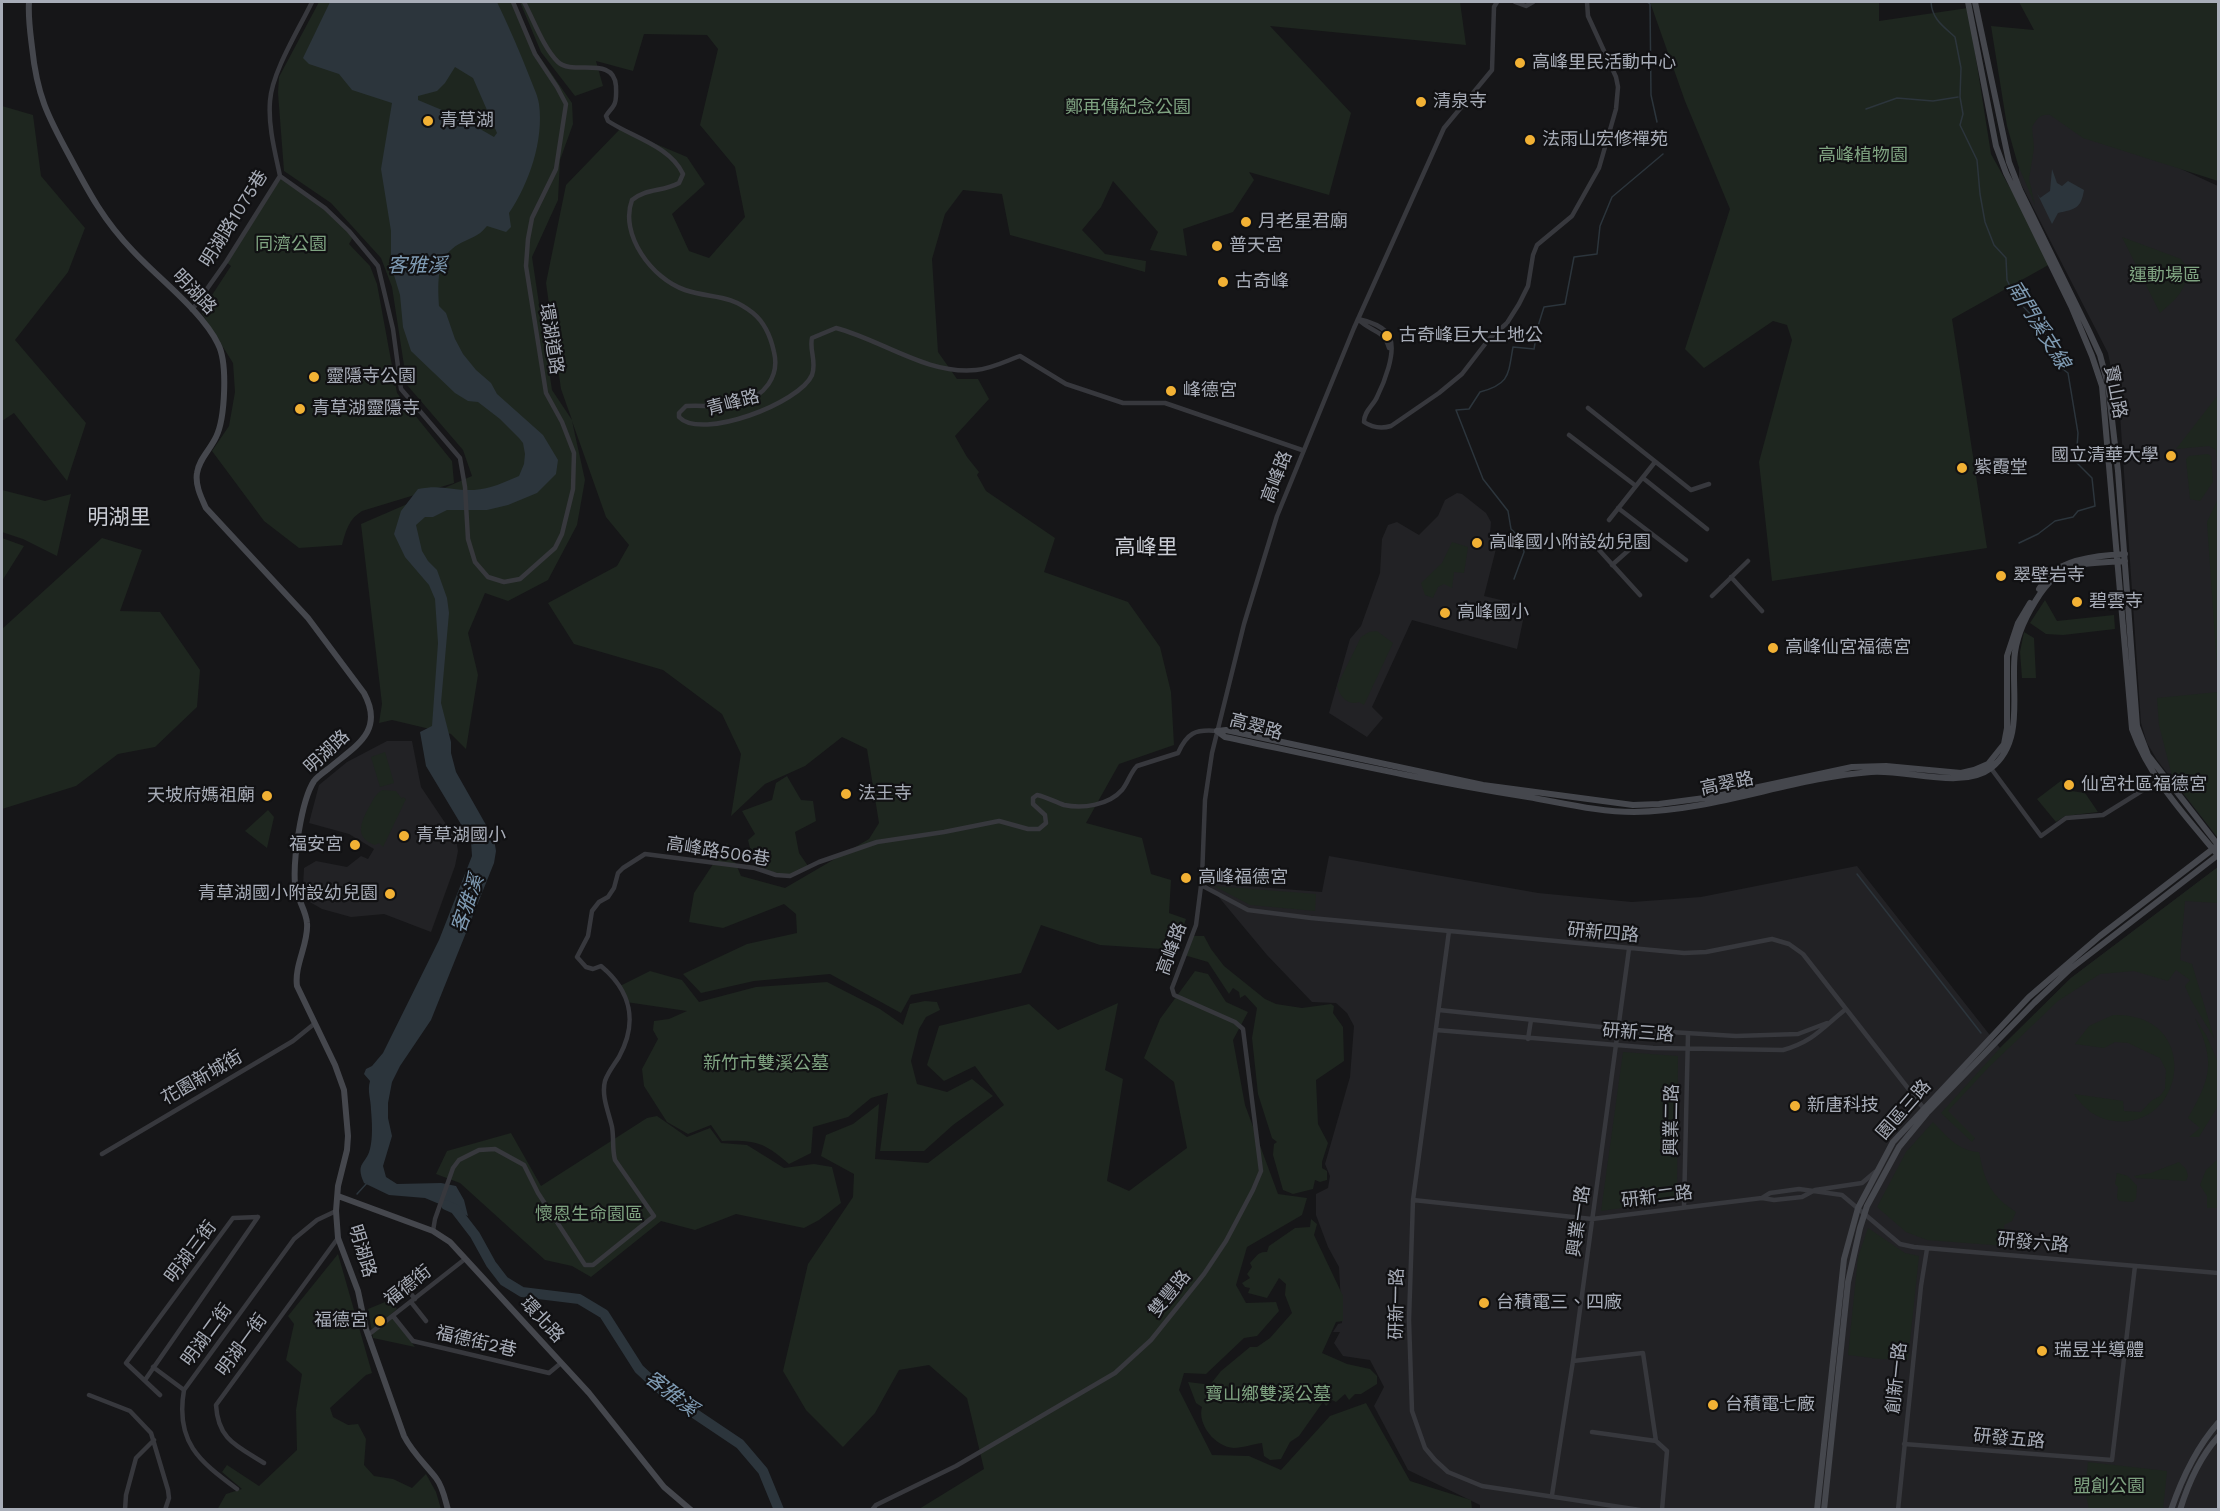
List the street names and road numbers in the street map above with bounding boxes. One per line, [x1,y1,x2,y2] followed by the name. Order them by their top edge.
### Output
[196,166,272,272] street label: 明湖路1075巷
[167,265,221,319] street label: 明湖路
[535,302,567,376] street label: 環湖道路
[2099,363,2131,421] street label: 寶山路
[704,386,762,420] street label: 青峰路
[1257,448,1297,506] street label: 高峰路
[1227,710,1285,744] street label: 高翠路
[300,726,354,778] street label: 明湖路
[1698,768,1756,800] street label: 高翠路
[665,833,771,871] street label: 高峰路506巷
[1566,919,1640,947] street label: 研新四路
[1153,920,1191,978] street label: 高峰路
[1601,1020,1675,1046] street label: 研新三路
[158,1046,246,1110] street label: 花園新城街
[1872,1076,1936,1144] street label: 園區三路
[1661,1084,1683,1156] street label: 興業二路
[1620,1182,1694,1212] street label: 研新二路
[1563,1184,1595,1258] street label: 興業一路
[161,1217,221,1287] street label: 明湖三街
[344,1222,380,1280] street label: 明湖路
[1996,1229,2070,1257] street label: 研發六路
[380,1261,436,1311] street label: 福德街
[1145,1266,1195,1322] street label: 雙豐路
[1386,1268,1408,1340] street label: 研新一路
[516,1293,568,1347] street label: 環北路
[177,1300,237,1370] street label: 明湖二街
[212,1310,272,1380] street label: 明湖一街
[433,1322,519,1362] street label: 福德街2巷
[1882,1341,1912,1415] street label: 創新一路
[1972,1425,2046,1453] street label: 研發五路

